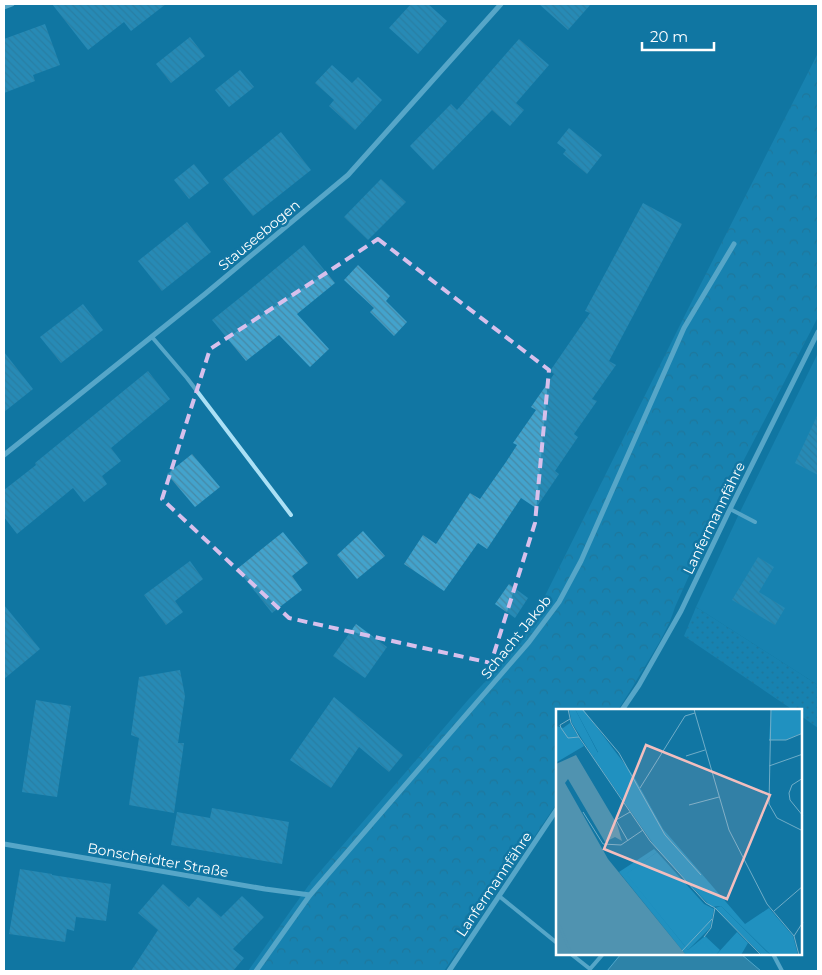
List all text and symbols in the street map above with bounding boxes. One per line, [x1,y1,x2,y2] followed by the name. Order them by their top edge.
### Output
[642,20,714,52] scale bar
[650,27,688,46] text: 20 m
[214,196,304,274] street label: Stauseebogen
[679,459,749,577] street label: Lanfermannfähre
[477,592,555,682] street label: Schacht Jakob
[556,709,802,955] inset map
[452,828,536,940] street label: Lanfermannfähre
[86,839,230,881] street label: Bonscheidter Straße

